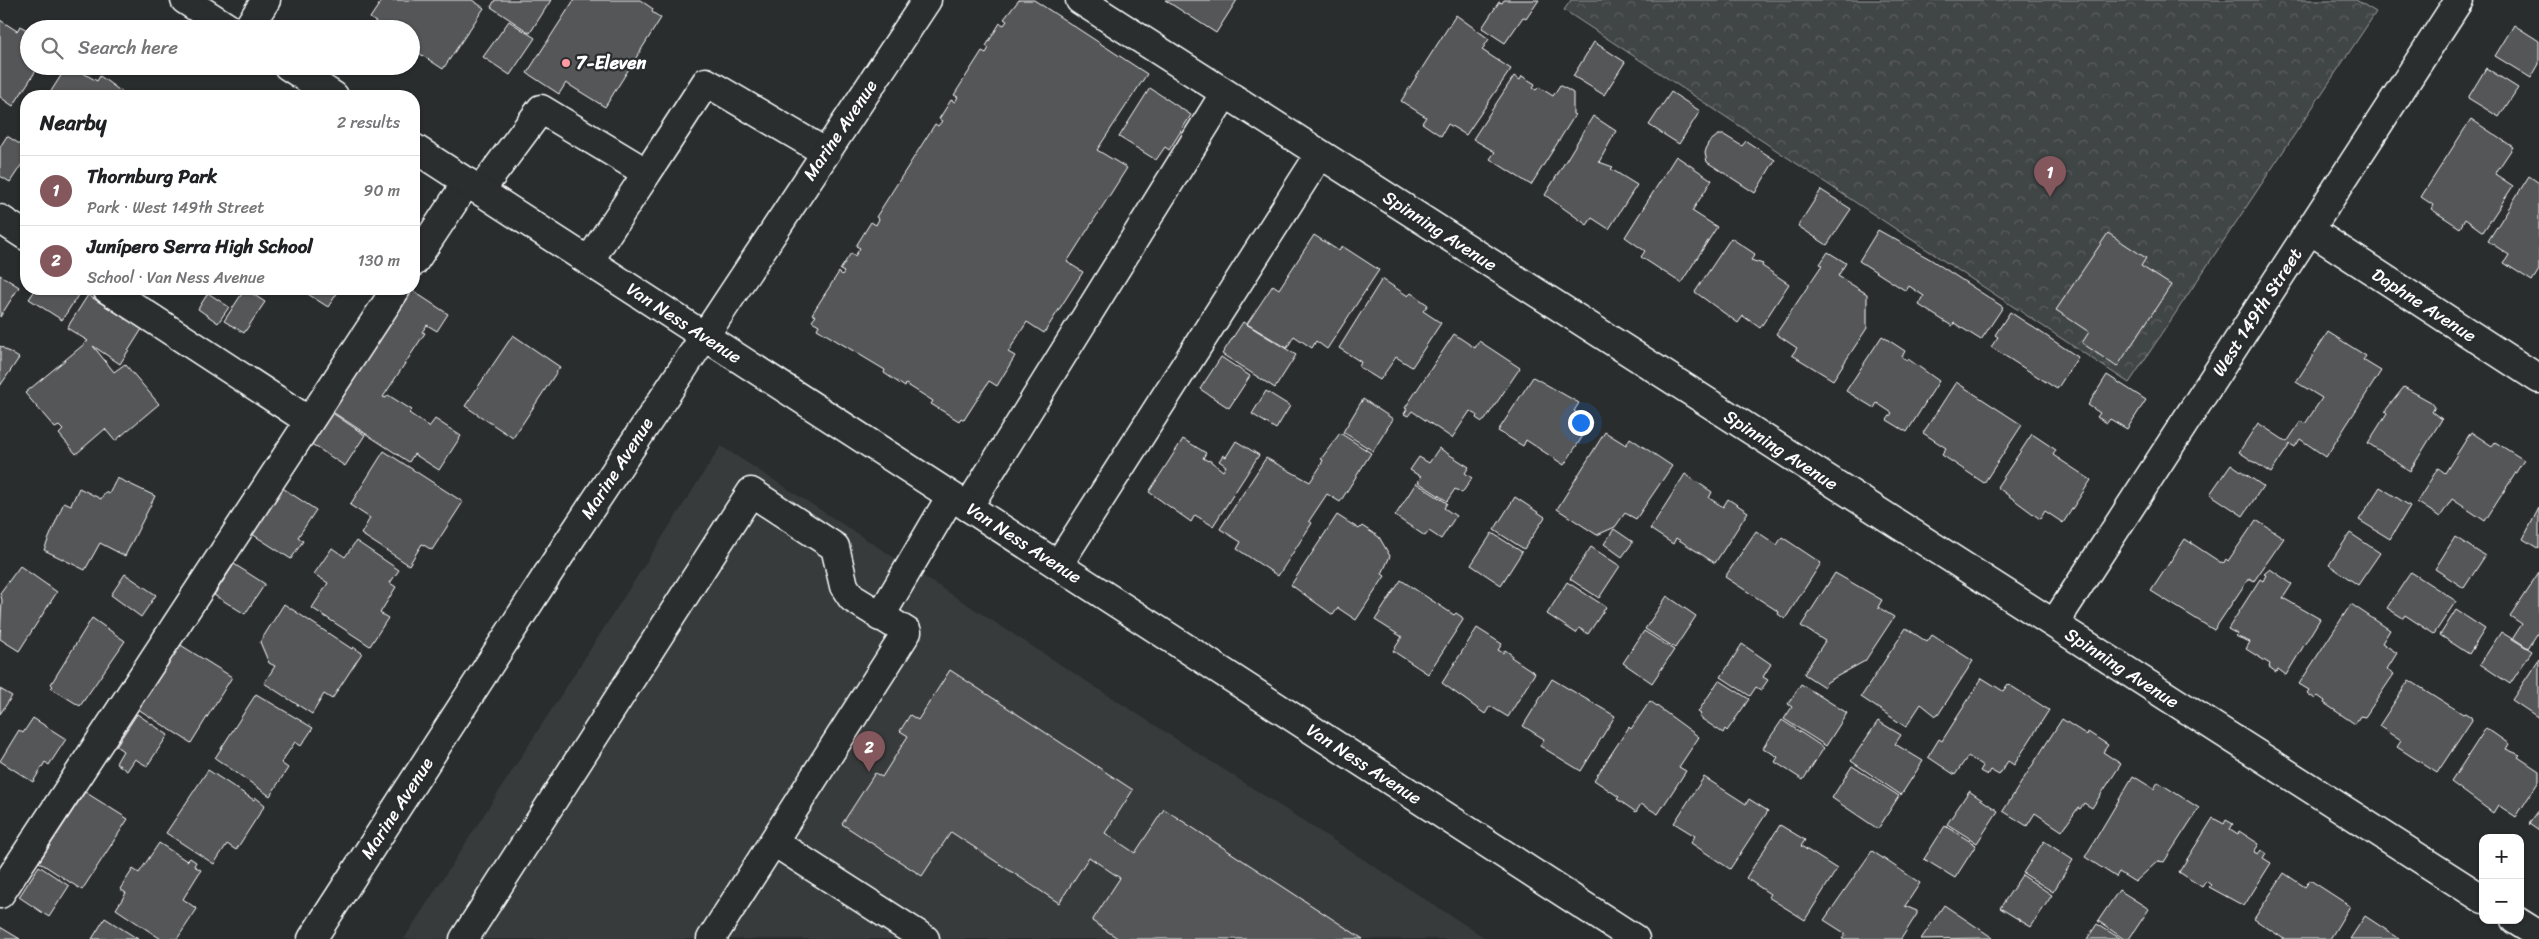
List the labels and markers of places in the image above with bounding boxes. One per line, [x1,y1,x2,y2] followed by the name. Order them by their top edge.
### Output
[576,47,647,79] place label: 7-Eleven
[560,57,572,69] marker: 7-Eleven
[2034,156,2066,197] pin: 1
[853,731,885,772] pin: 2

